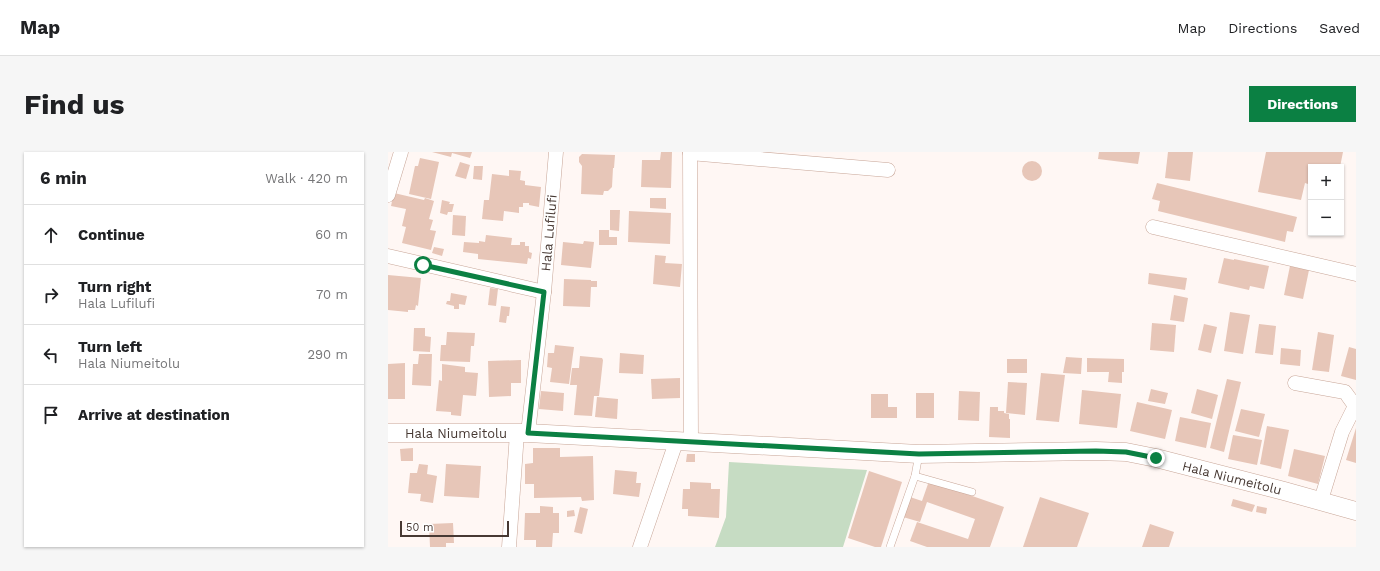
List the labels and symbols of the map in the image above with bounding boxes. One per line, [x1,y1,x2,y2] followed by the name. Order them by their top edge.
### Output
[538,194,560,272] street label: Hala Lufilufi
[414,256,432,274] route start
[405,426,507,441] street label: Hala Niumeitolu
[1147,449,1165,467] route end
[1181,458,1283,498] street label: Hala Niumeitolu
[400,519,509,538] scale bar

